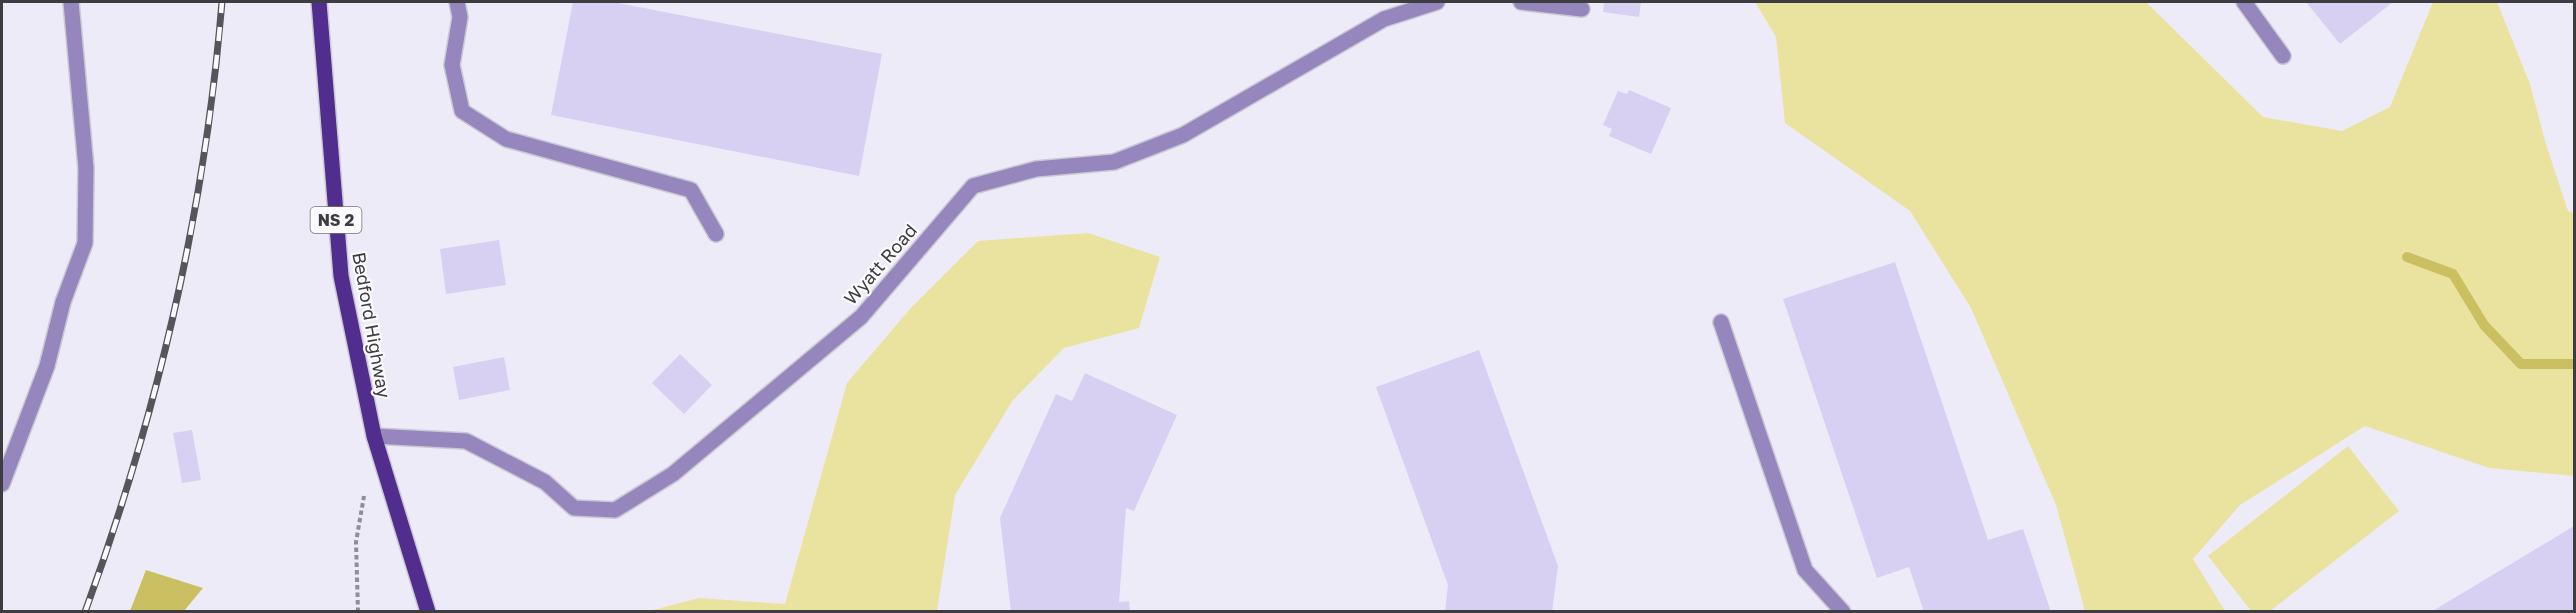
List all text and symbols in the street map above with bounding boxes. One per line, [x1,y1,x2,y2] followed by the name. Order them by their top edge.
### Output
[310,207,362,233] road number: NS 2
[839,219,921,309] street label: Wyatt Road
[348,250,396,400] street label: Bedford Highway

